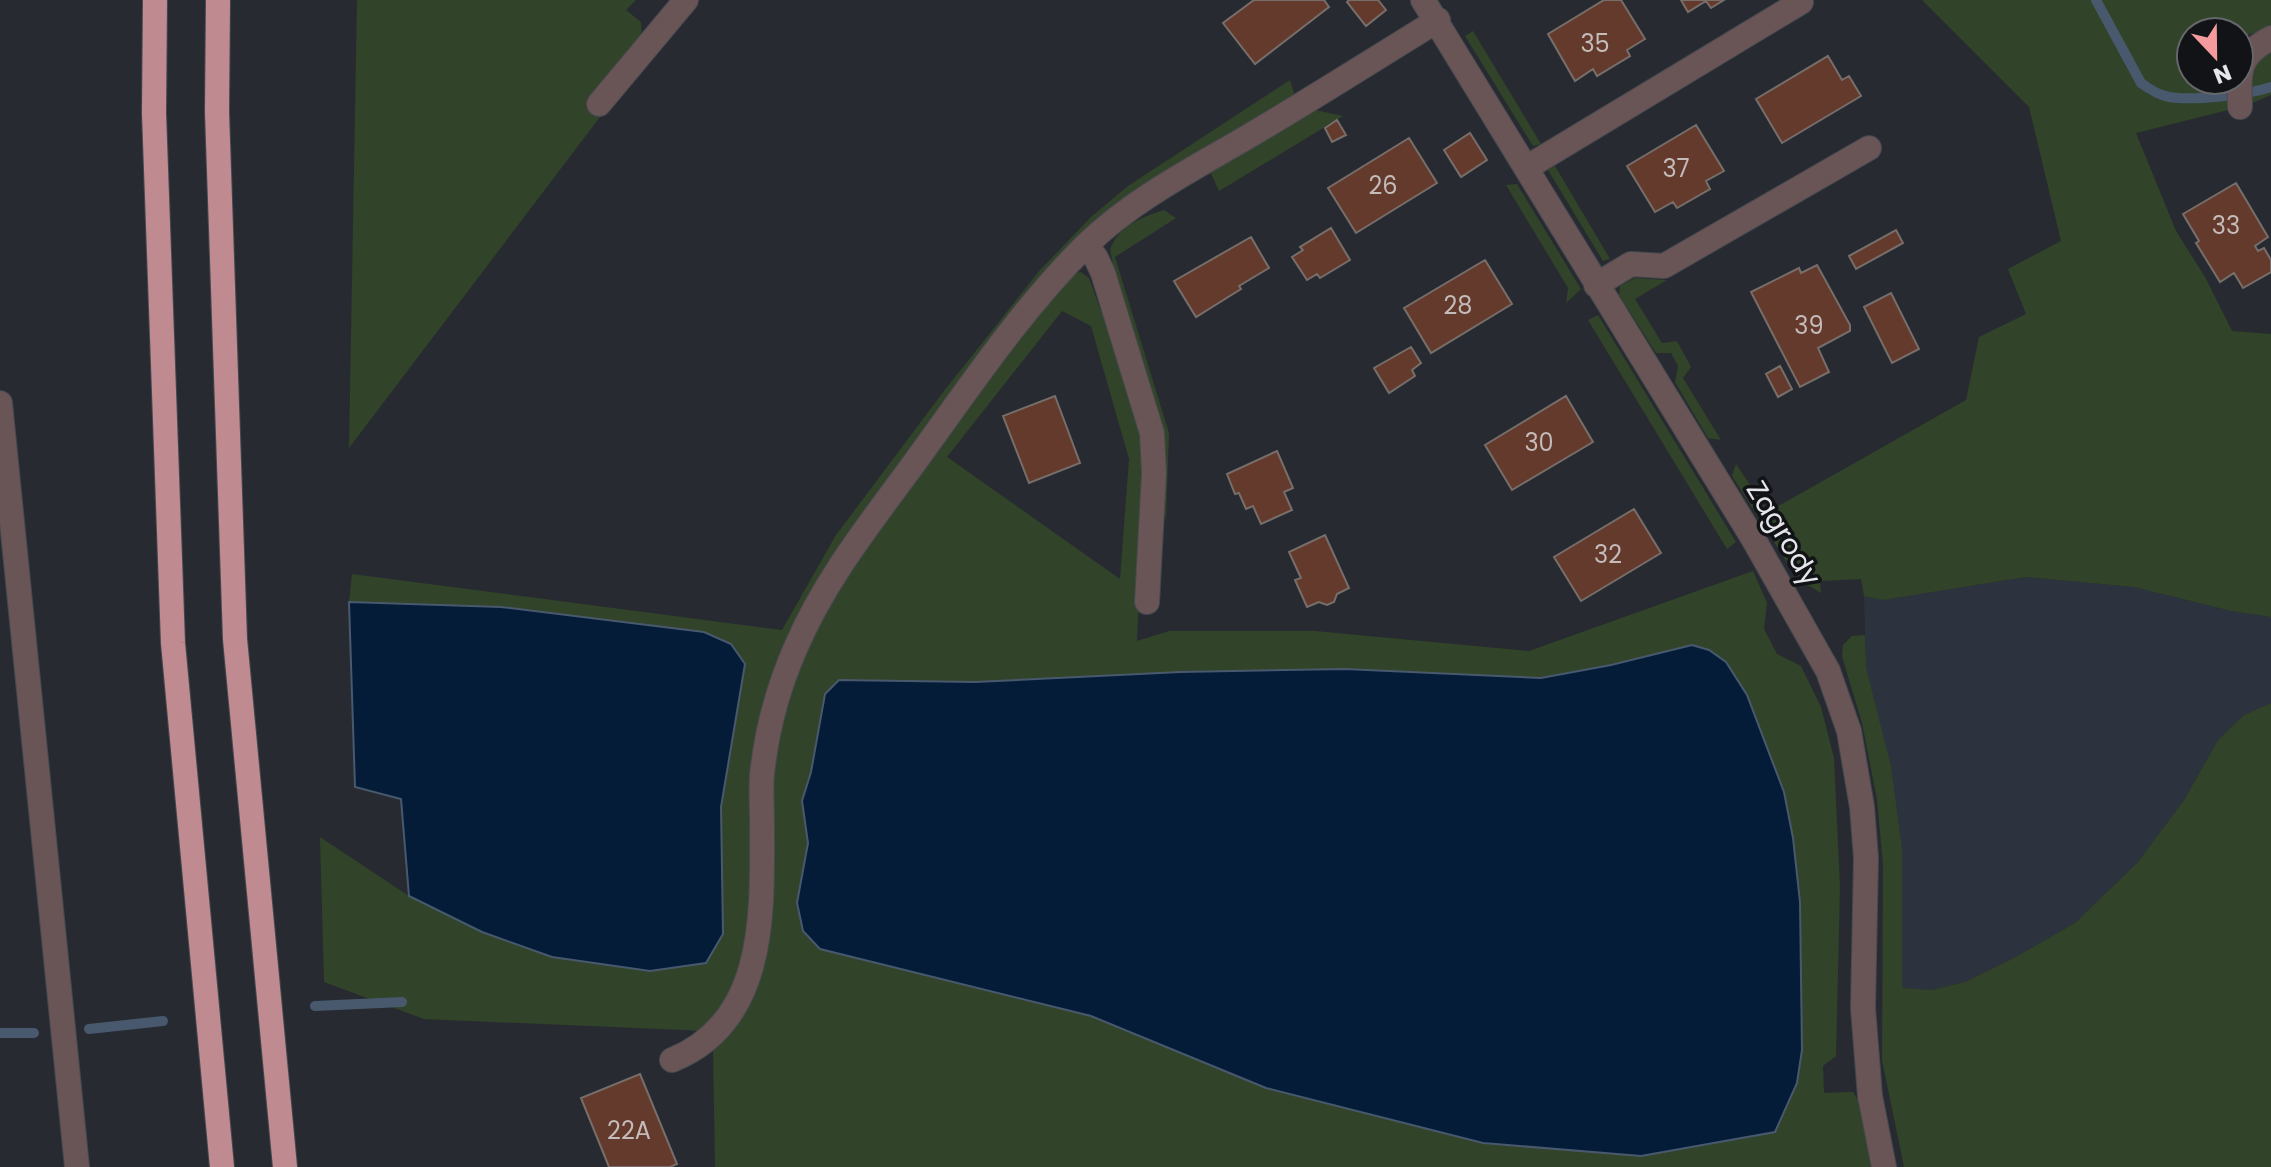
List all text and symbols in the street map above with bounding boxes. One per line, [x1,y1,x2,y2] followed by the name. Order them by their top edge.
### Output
[2175,16,2255,96] north arrow
[1580,27,1610,60] house number: 35
[2209,57,2236,92] text: N
[1662,152,1690,185] house number: 37
[1368,169,1398,202] house number: 26
[2212,209,2240,242] house number: 33
[1444,289,1472,322] house number: 28
[1794,309,1824,342] house number: 39
[1524,426,1554,459] house number: 30
[1737,473,1830,593] street label: Zagrody
[1594,538,1622,571] house number: 32
[607,1114,651,1147] house number: 22A

